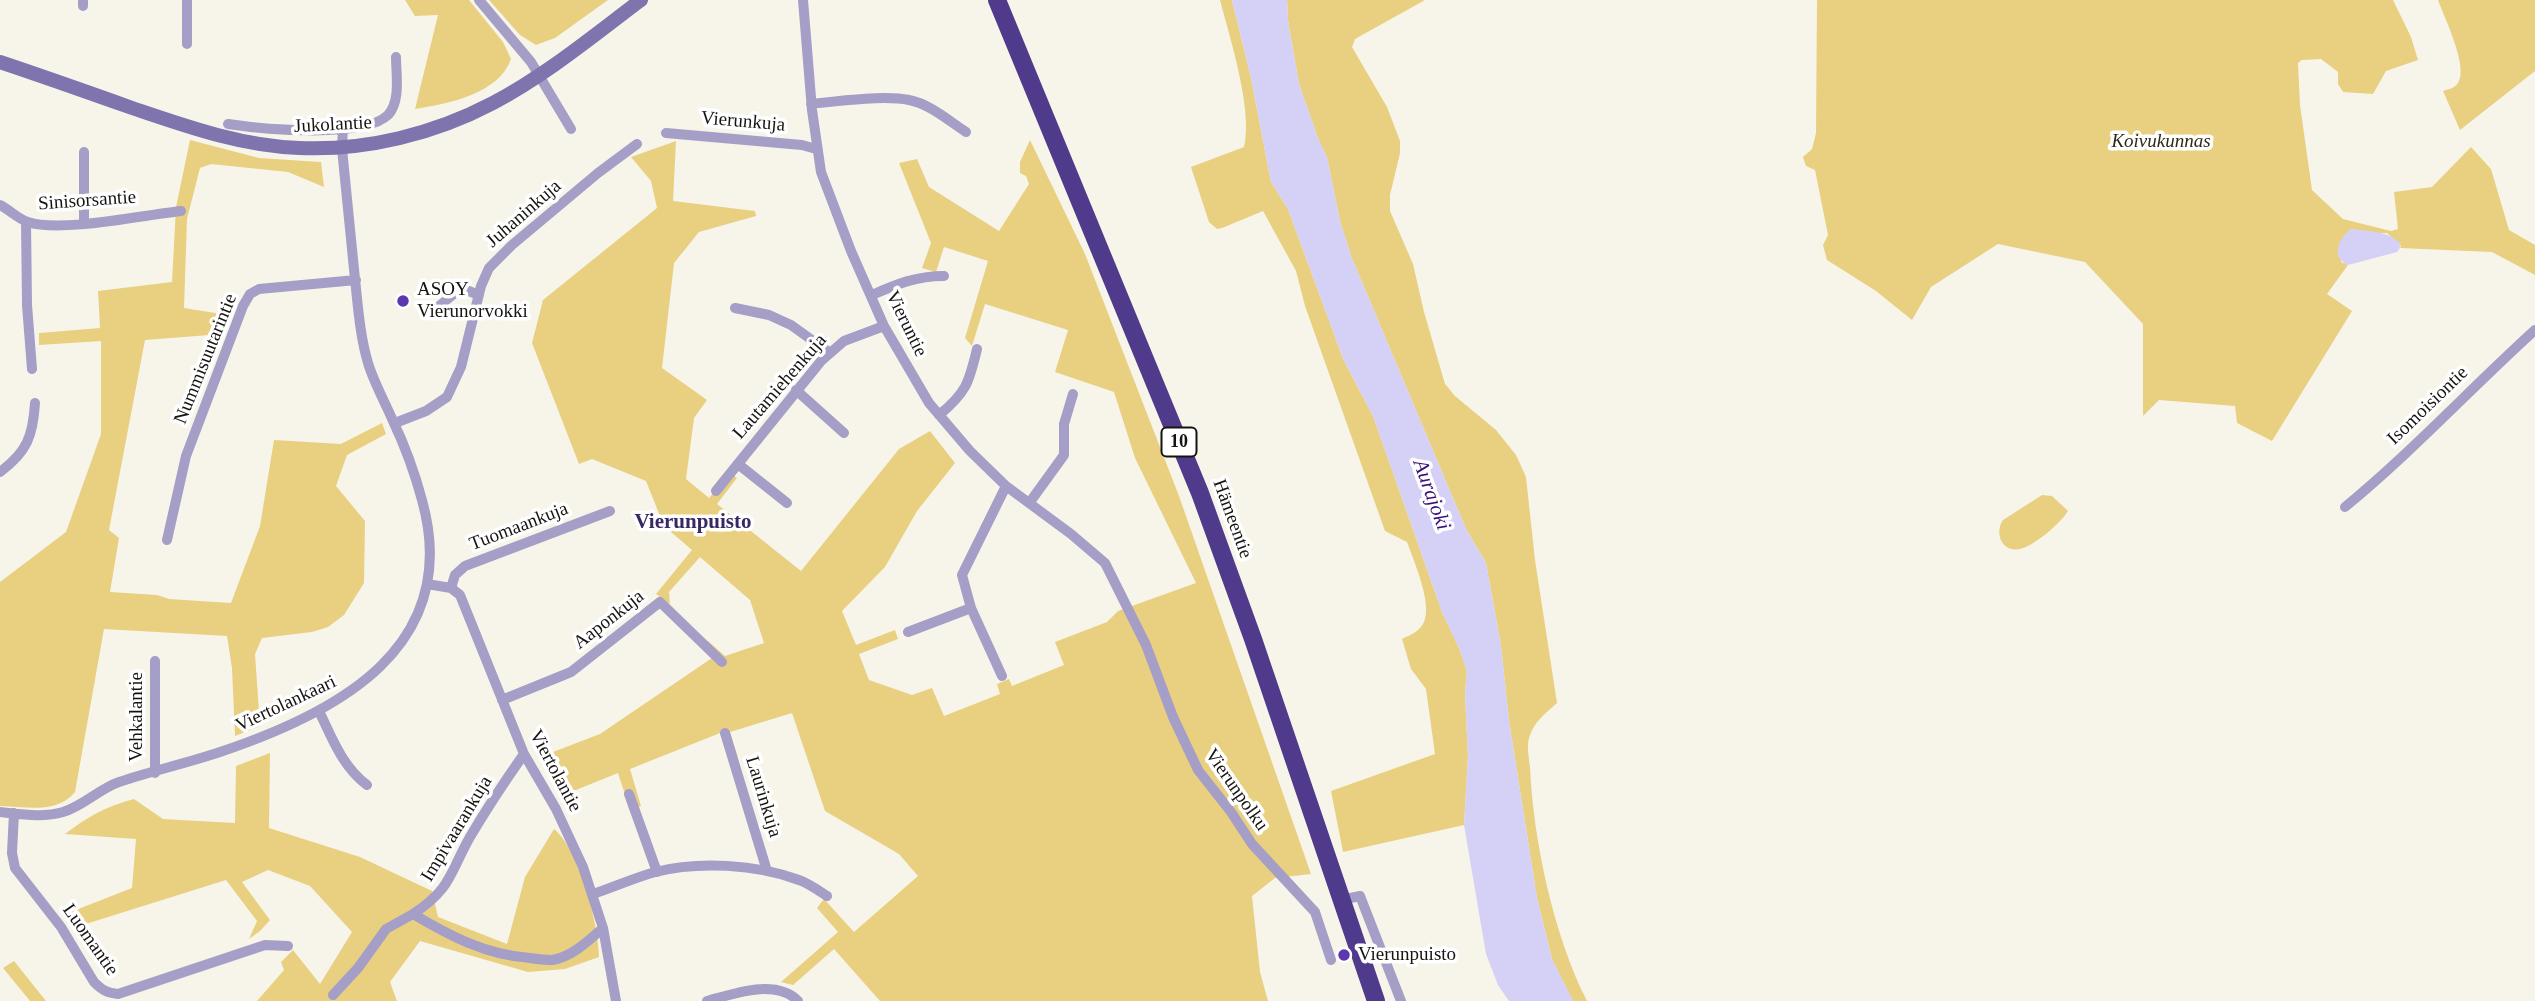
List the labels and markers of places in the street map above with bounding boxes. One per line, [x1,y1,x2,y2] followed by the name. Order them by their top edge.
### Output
[417,279,528,323] place label: ASOY Vierunorvokki
[395,293,411,309] marker: ASOY Vierunorvokki
[1358,944,1456,966] place label: Vierunpuisto
[1336,947,1352,963] marker: Vierunpuisto

